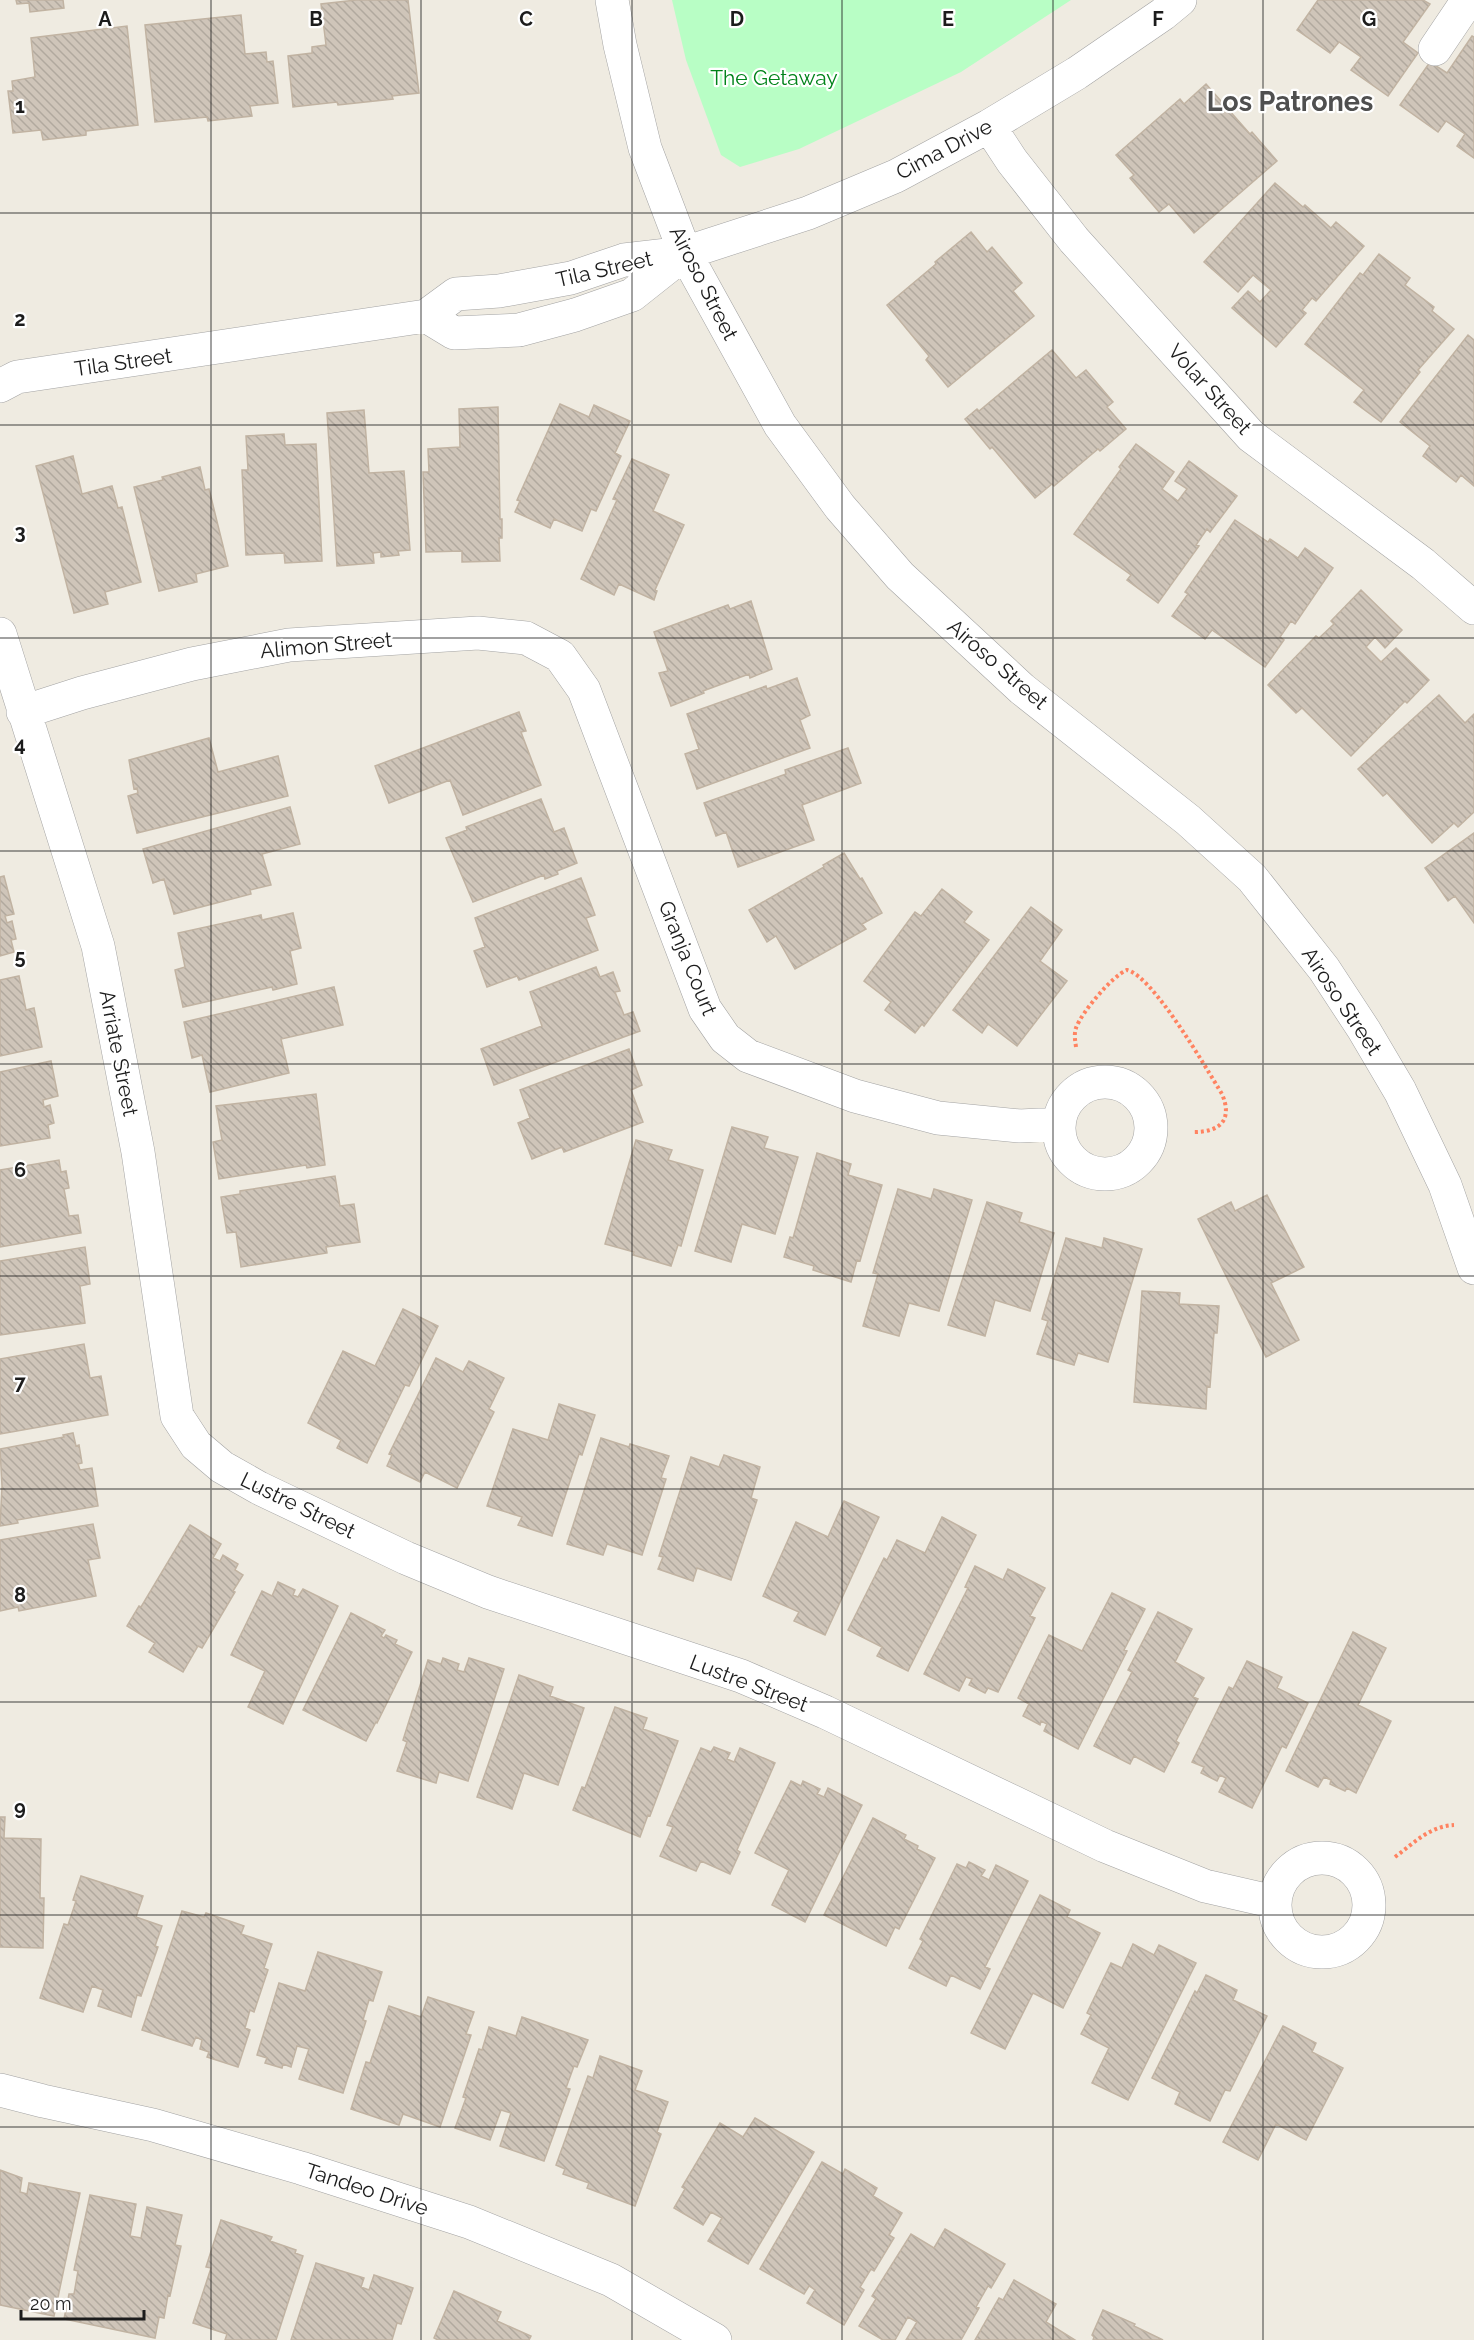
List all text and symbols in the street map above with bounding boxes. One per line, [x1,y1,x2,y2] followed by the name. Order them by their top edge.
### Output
[98,7,112,31] text: A
[309,7,323,31] text: B
[519,7,533,31] text: C
[730,7,744,31] text: D
[942,7,954,31] text: E
[1152,7,1164,31] text: F
[1362,7,1376,31] text: G
[710,65,838,90] park label: The Getaway
[1207,86,1373,117] district label: Los Patrones
[15,94,25,118] text: 1
[892,113,996,185] street label: Cima Drive
[665,222,743,344] street label: Airoso Street
[553,246,655,292] street label: Tila Street
[14,307,26,331] text: 2
[1163,339,1257,439] street label: Volar Street
[73,343,173,381] street label: Tila Street
[14,520,26,544] text: 3
[943,614,1053,714] street label: Airoso Street
[259,627,393,663] street label: Alimon Street
[14,732,26,756] text: 4
[654,897,722,1019] street label: Granja Court
[1297,942,1387,1060] street label: Airoso Street
[14,945,26,969] text: 5
[95,988,143,1118] street label: Arriate Street
[14,1158,26,1182] text: 6
[14,1371,26,1395] text: 7
[236,1466,360,1544] street label: Lustre Street
[14,1583,26,1607] text: 8
[686,1649,812,1717] street label: Lustre Street
[14,1796,26,1820] text: 9
[302,2157,432,2221] street label: Tandeo Drive
[21,2283,144,2321] scale bar
[30,2293,72,2314] text: 20 m

